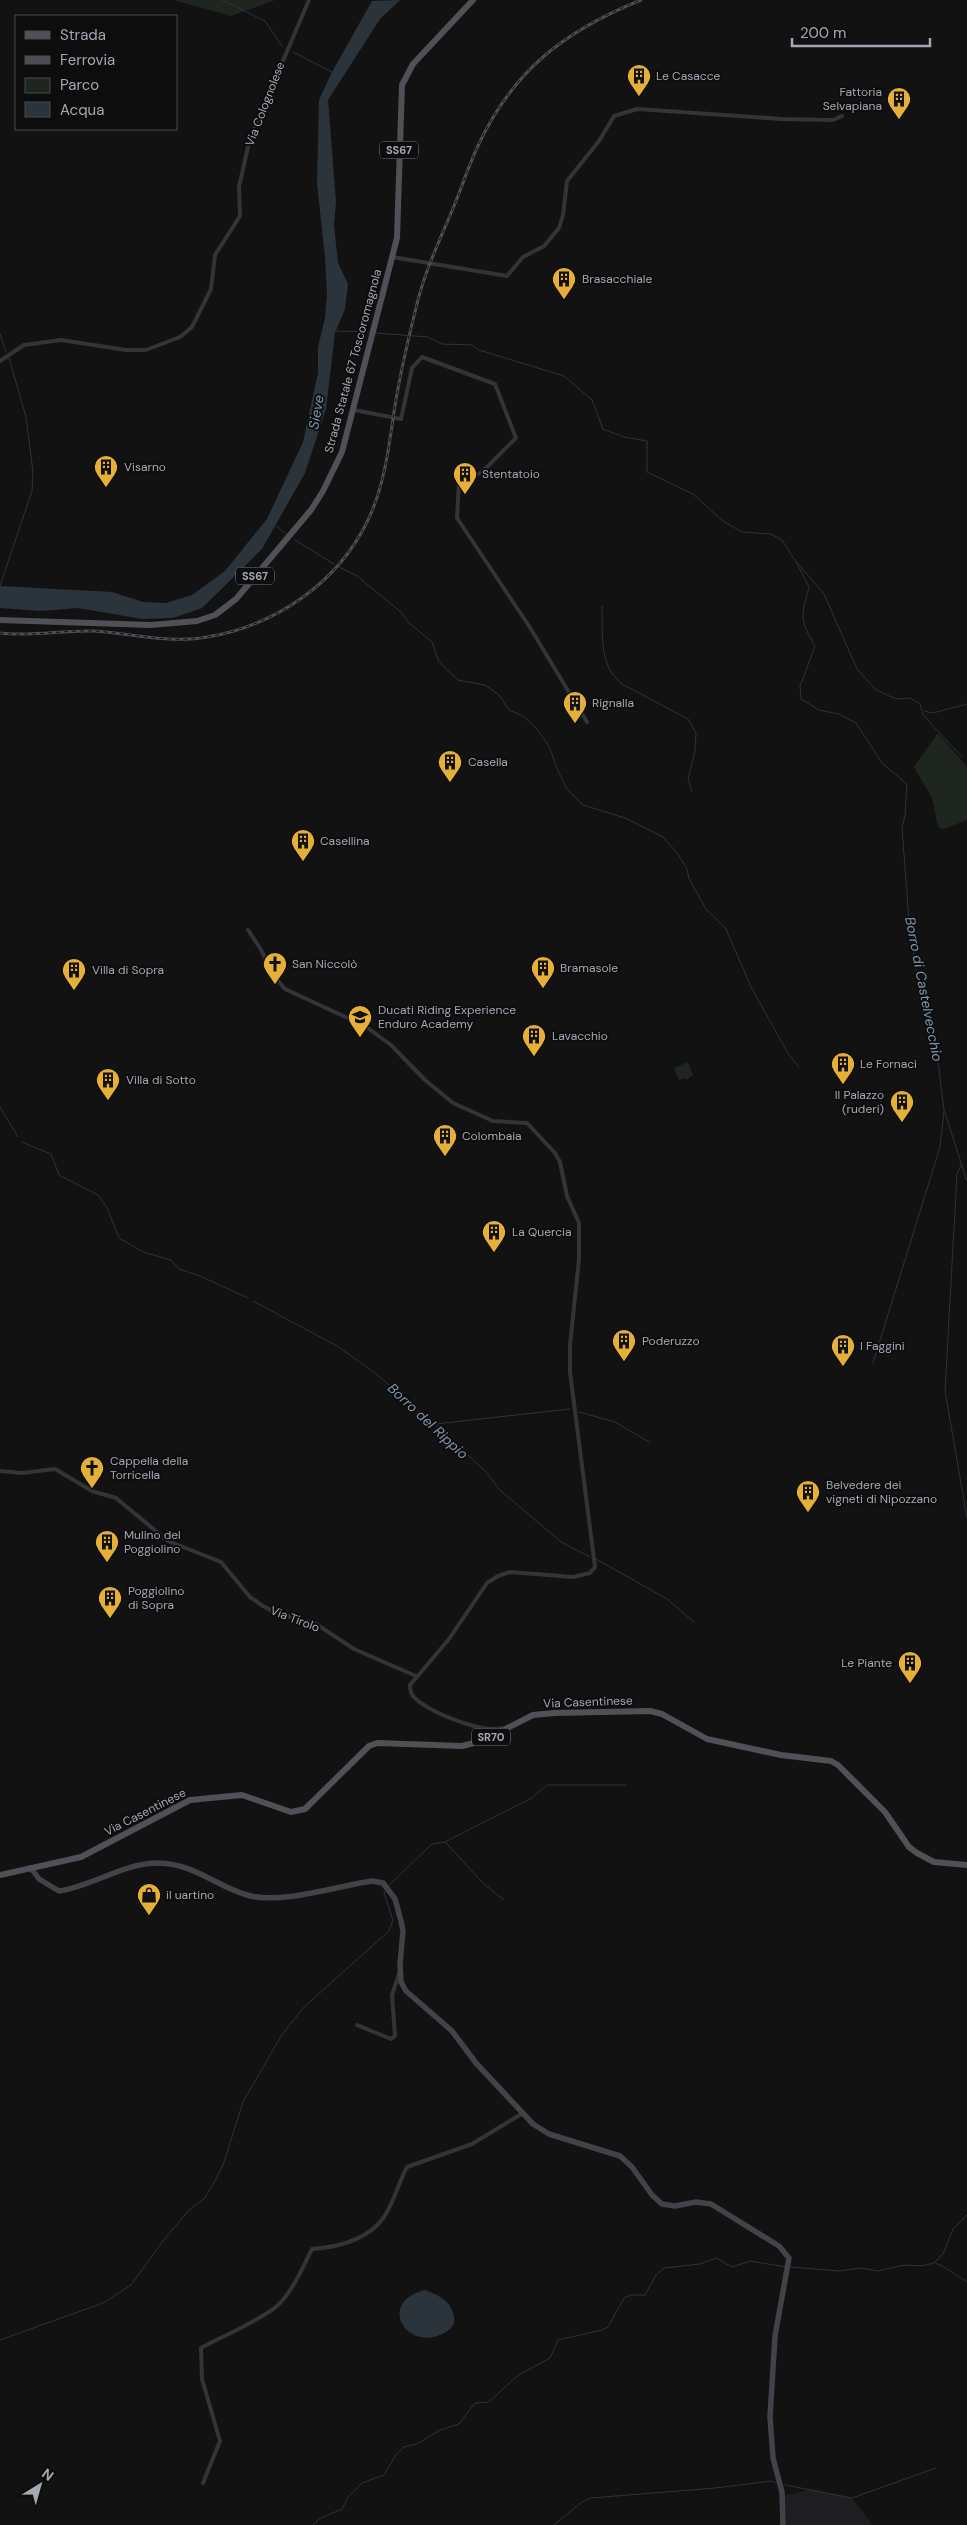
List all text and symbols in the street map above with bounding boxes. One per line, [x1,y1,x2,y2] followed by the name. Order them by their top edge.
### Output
[15,15,178,130] legend
[792,15,930,47] scale bar
[800,23,846,43] text: 200 m
[60,25,106,45] text: Strada
[60,50,115,70] text: Ferrovia
[242,59,288,148] street label: Via Colognolese
[626,63,652,97] building icon: Le Casacce
[656,68,720,84] place label: Le Casacce
[60,75,99,95] text: Parco
[823,84,882,114] place label: Fattoria Selvapiana
[886,86,912,120] building icon: Fattoria Selvapiana
[60,100,104,120] text: Acqua
[380,142,418,158] road number: SS67
[551,266,577,300] building icon: Brasacchiale
[321,267,385,455] street label: Strada Statale 67 Toscoromagnola
[582,271,652,287] place label: Brasacchiale
[304,393,328,431] water label: Sieve
[93,454,119,488] building icon: Visarno
[124,459,166,475] place label: Visarno
[452,461,478,495] building icon: Stentatoio
[482,466,540,482] place label: Stentatoio
[236,568,274,584] road number: SS67
[562,690,588,724] building icon: Rignalla
[592,695,634,711] place label: Rignalla
[437,749,463,783] building icon: Casella
[468,754,508,770] place label: Casella
[290,828,316,862] building icon: Casellina
[320,833,370,849] place label: Casellina
[901,915,947,1063] water label: Borro di Castelvecchio
[262,951,288,985] church icon: San Niccolò
[530,955,556,989] building icon: Bramasole
[292,956,357,972] place label: San Niccolò
[61,957,87,991] building icon: Villa di Sopra
[560,960,618,976] place label: Bramasole
[92,962,164,978] place label: Villa di Sopra
[378,1002,516,1032] place label: Ducati Riding Experience Enduro Academy
[347,1004,373,1038] school or university icon: Ducati Riding Experience Enduro Academy
[521,1023,547,1057] building icon: Lavacchio
[552,1028,608,1044] place label: Lavacchio
[830,1051,856,1085] building icon: Le Fornaci
[860,1056,917,1072] place label: Le Fornaci
[95,1067,121,1101] building icon: Villa di Sotto
[126,1072,196,1088] place label: Villa di Sotto
[835,1087,884,1117] place label: Il Palazzo (ruderi)
[889,1089,915,1123] building icon: Il Palazzo (ruderi)
[432,1123,458,1157] building icon: Colombaia
[462,1128,522,1144] place label: Colombaia
[481,1219,507,1253] building icon: La Quercia
[512,1224,572,1240] place label: La Quercia
[611,1328,637,1362] building icon: Poderuzzo
[642,1333,700,1349] place label: Poderuzzo
[830,1333,856,1367] building icon: I Faggini
[860,1338,905,1354] place label: I Faggini
[384,1379,472,1463] water label: Borro del Rippio
[110,1453,188,1483] place label: Cappella della Torricella
[79,1455,105,1489] church icon: Cappella della Torricella
[826,1477,937,1507] place label: Belvedere dei vigneti di Nipozzano
[795,1479,821,1513] building icon: Belvedere dei vigneti di Nipozzano
[124,1527,181,1557] place label: Mulino del Poggiolino
[94,1529,120,1563] building icon: Mulino del Poggiolino
[128,1583,184,1613] place label: Poggiolino di Sopra
[97,1585,123,1619] building icon: Poggiolino di Sopra
[268,1602,322,1636] street label: Via Tirolo
[897,1650,923,1684] building icon: Le Piante
[841,1655,892,1671] place label: Le Piante
[543,1692,633,1712] street label: Via Casentinese
[472,1728,510,1745] road number: SR70
[101,1784,189,1839] street label: Via Casentinese
[136,1882,162,1916] shop icon: il uartino
[166,1887,214,1903] place label: il uartino
[15,2460,65,2510] north arrow
[38,2464,57,2485] text: N

